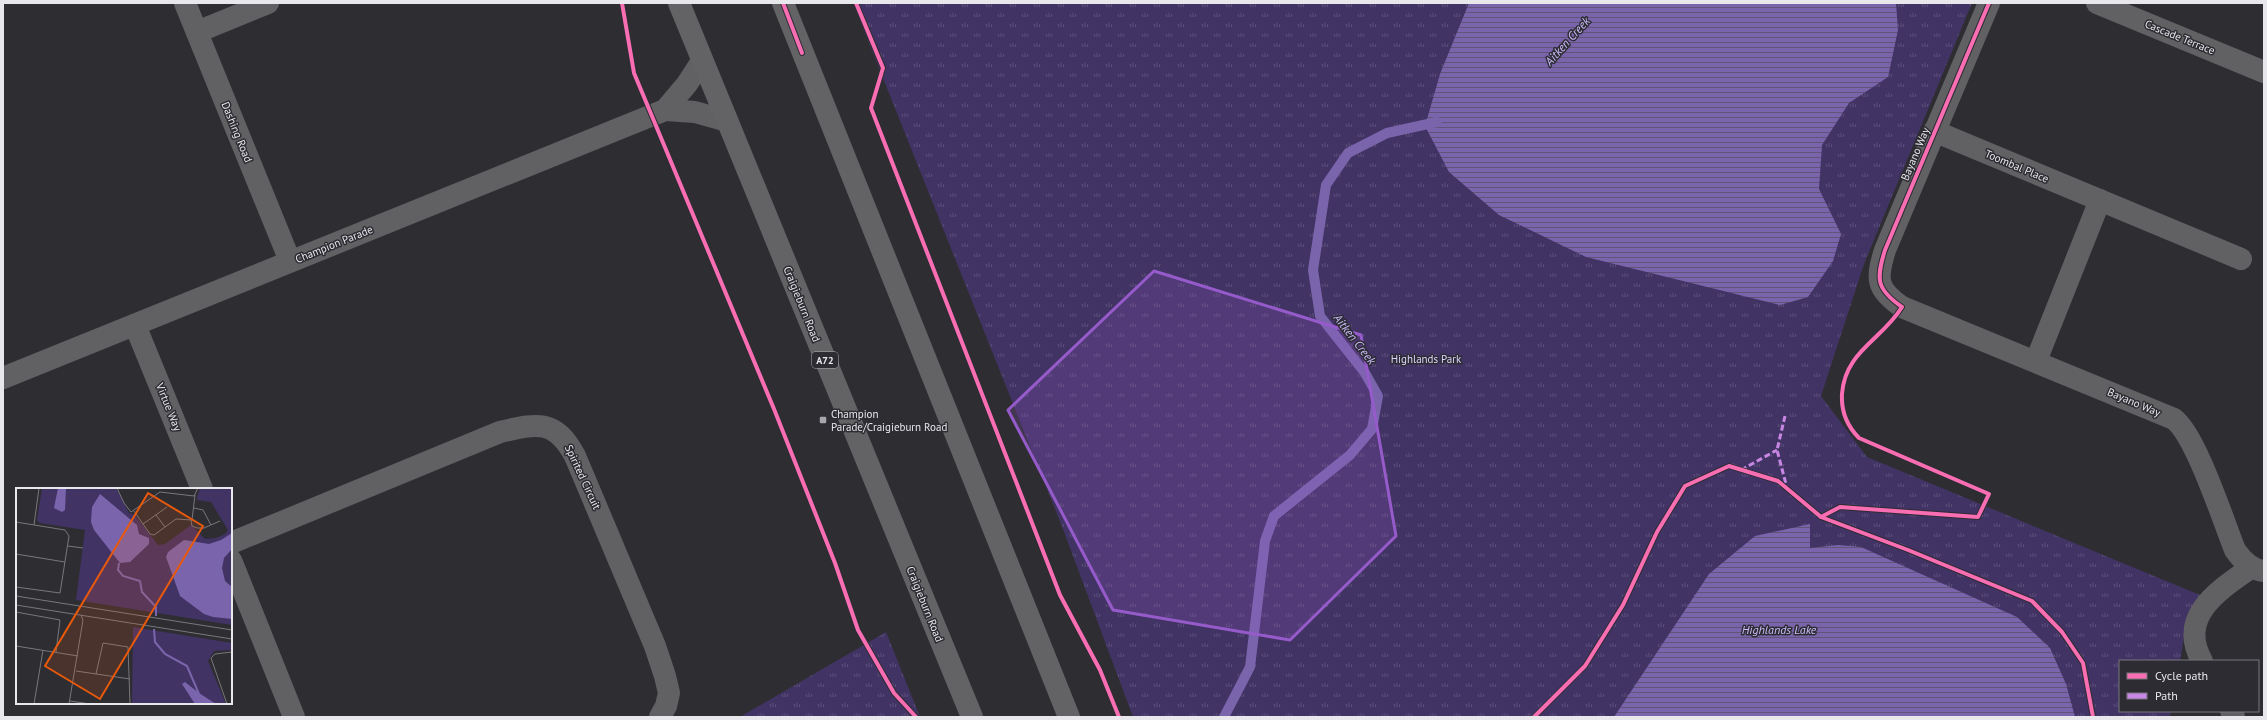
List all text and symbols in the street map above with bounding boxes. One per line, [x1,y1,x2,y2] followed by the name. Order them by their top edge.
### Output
[1541,13,1593,69] water label: Aitken Creek
[2143,17,2217,58] street label: Cascade Terrace
[218,100,256,165] street label: Dashing Road
[1898,125,1933,183] street label: Bayano Way
[1983,146,2051,186] street label: Toombal Place
[293,222,375,266] street label: Champion Parade
[780,264,824,344] street label: Craigieburn Road
[1330,310,1380,368] water label: Aitken Creek
[812,352,838,368] road number: A72
[1391,352,1462,366] park label: Highlands Park
[153,380,185,434] street label: Virtue Way
[2105,385,2163,420] street label: Bayano Way
[831,407,947,434] place label: Champion Parade/Craigieburn Road
[818,415,828,425] marker: Champion Parade/Craigieburn Road
[562,442,604,512] street label: Spirited Circuit
[16,488,232,704] inset map
[903,564,947,644] street label: Craigieburn Road
[1742,622,1817,637] water label: Highlands Lake
[2119,660,2259,712] legend
[2155,668,2208,683] text: Cycle path
[2155,688,2178,703] text: Path

